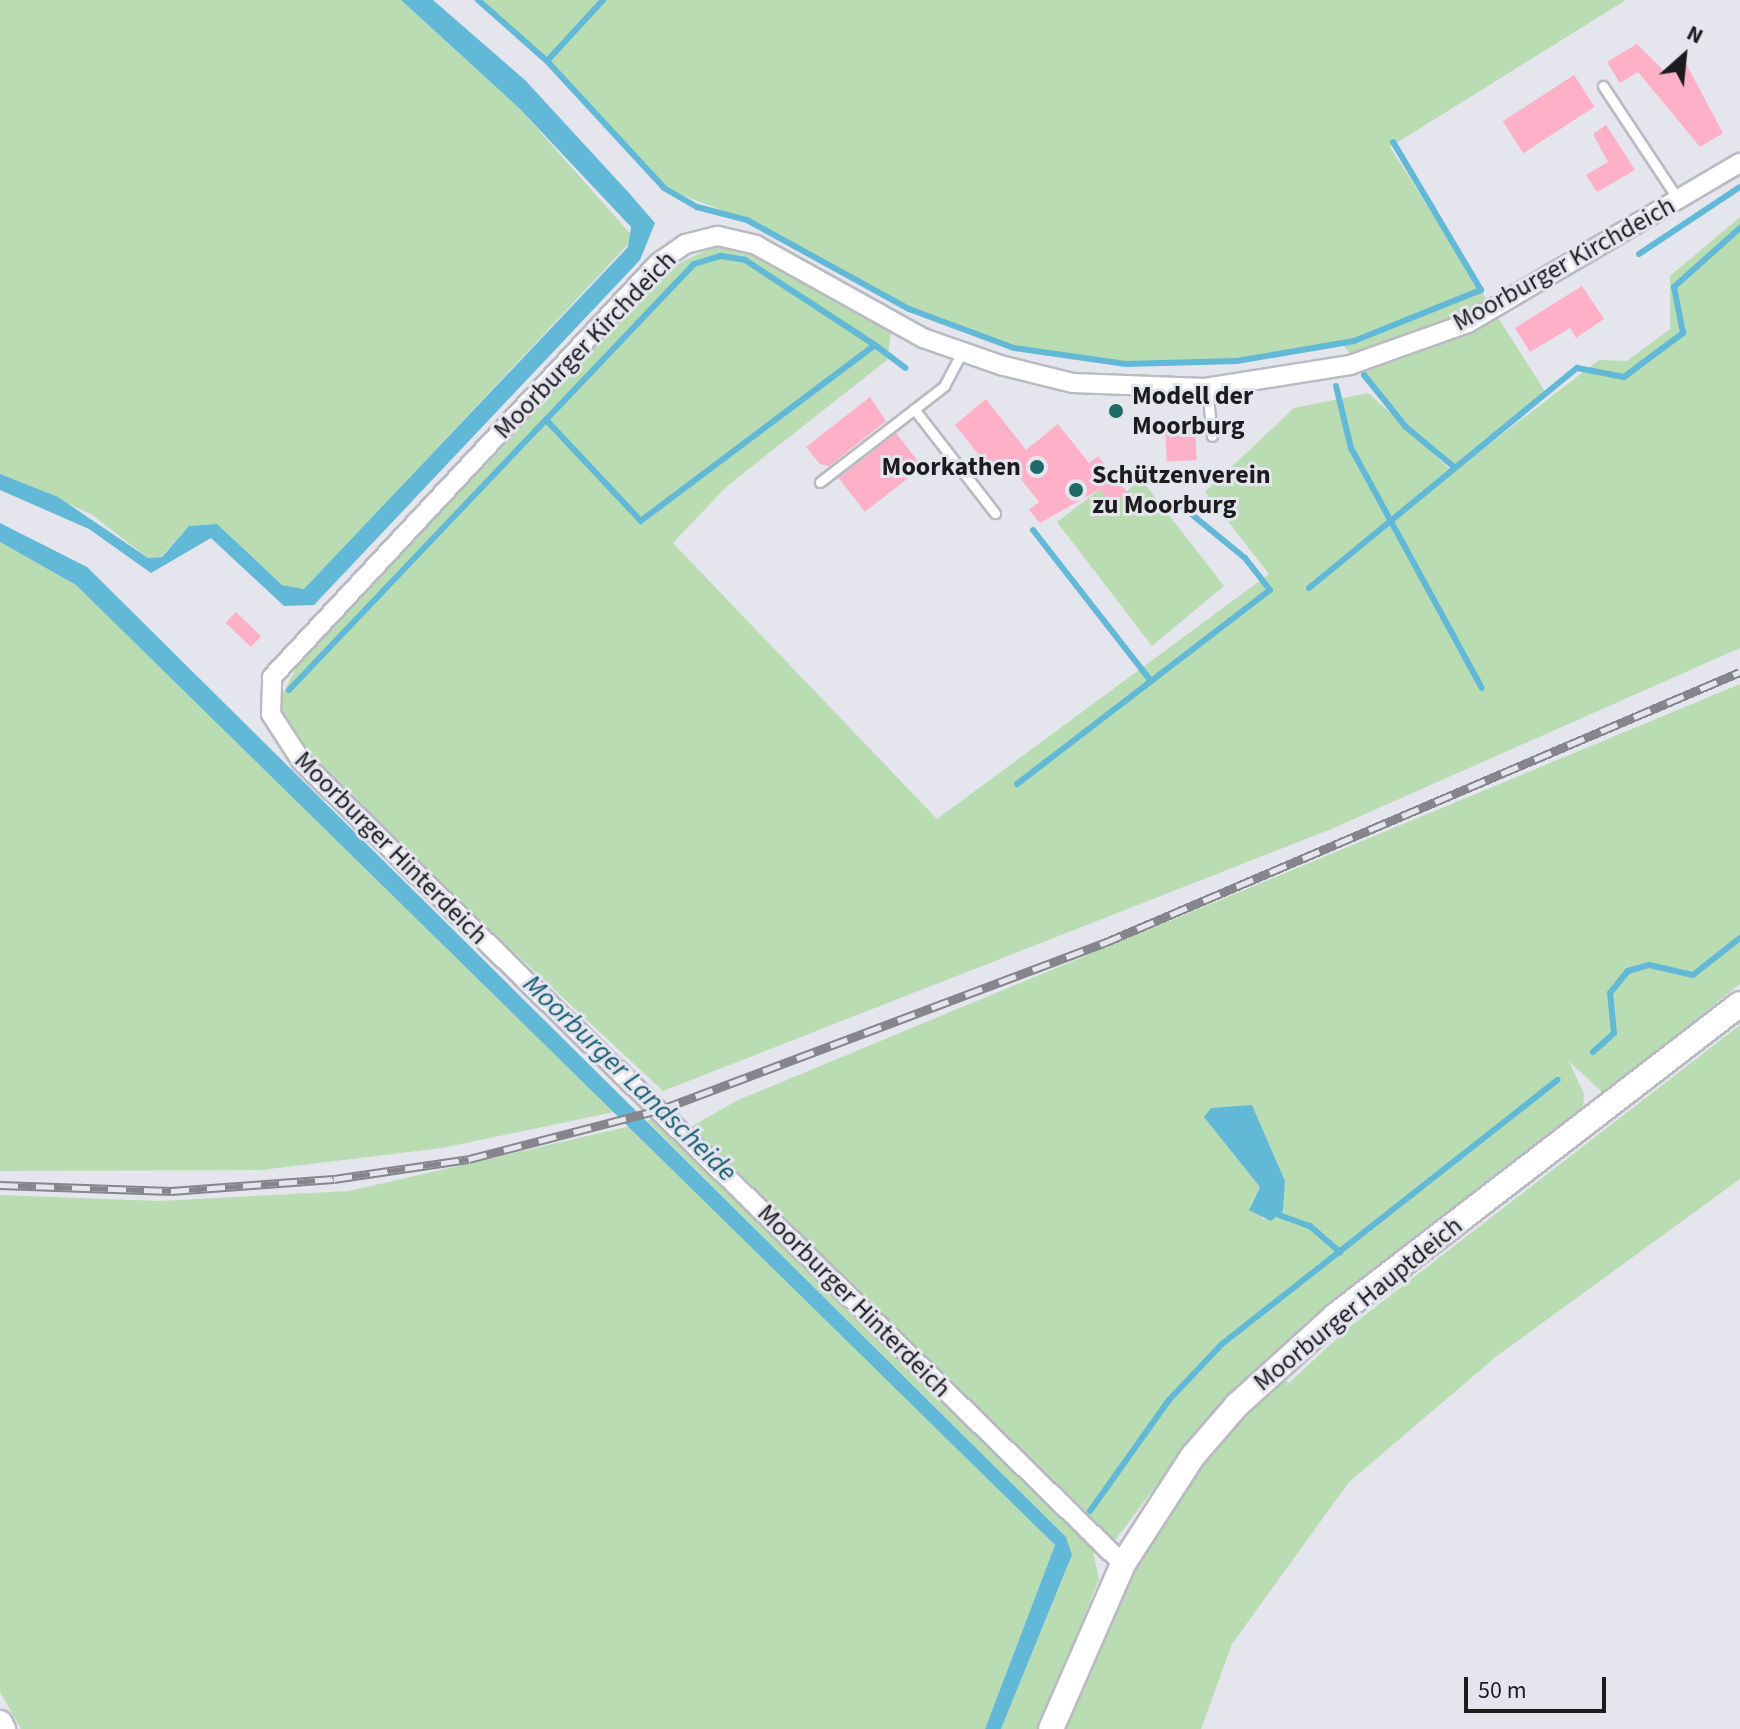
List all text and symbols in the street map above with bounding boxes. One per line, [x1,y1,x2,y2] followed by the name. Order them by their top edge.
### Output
[1644,16,1724,96] north arrow
[1681,17,1709,52] text: N
[1447,190,1681,338] street label: Moorburger Kirchdeich
[487,245,683,445] street label: Moorburger Kirchdeich
[1132,380,1253,442] place label: Modell der Moorburg
[1107,402,1125,420] marker: Modell der Moorburg
[882,451,1021,483] place label: Moorkathen
[1028,458,1046,476] marker: Moorkathen
[1092,459,1271,520] place label: Schützenverein zu Moorburg
[1067,481,1085,499] marker: Schützenverein zu Moorburg
[288,745,494,951] street label: Moorburger Hinterdeich
[516,967,744,1189] water label: Moorburger Landscheide
[751,1198,957,1404] street label: Moorburger Hinterdeich
[1247,1210,1469,1398] street label: Moorburger Hauptdeich
[1468,1661,1610,1711] scale bar
[1478,1673,1527,1708] text: 50 m

